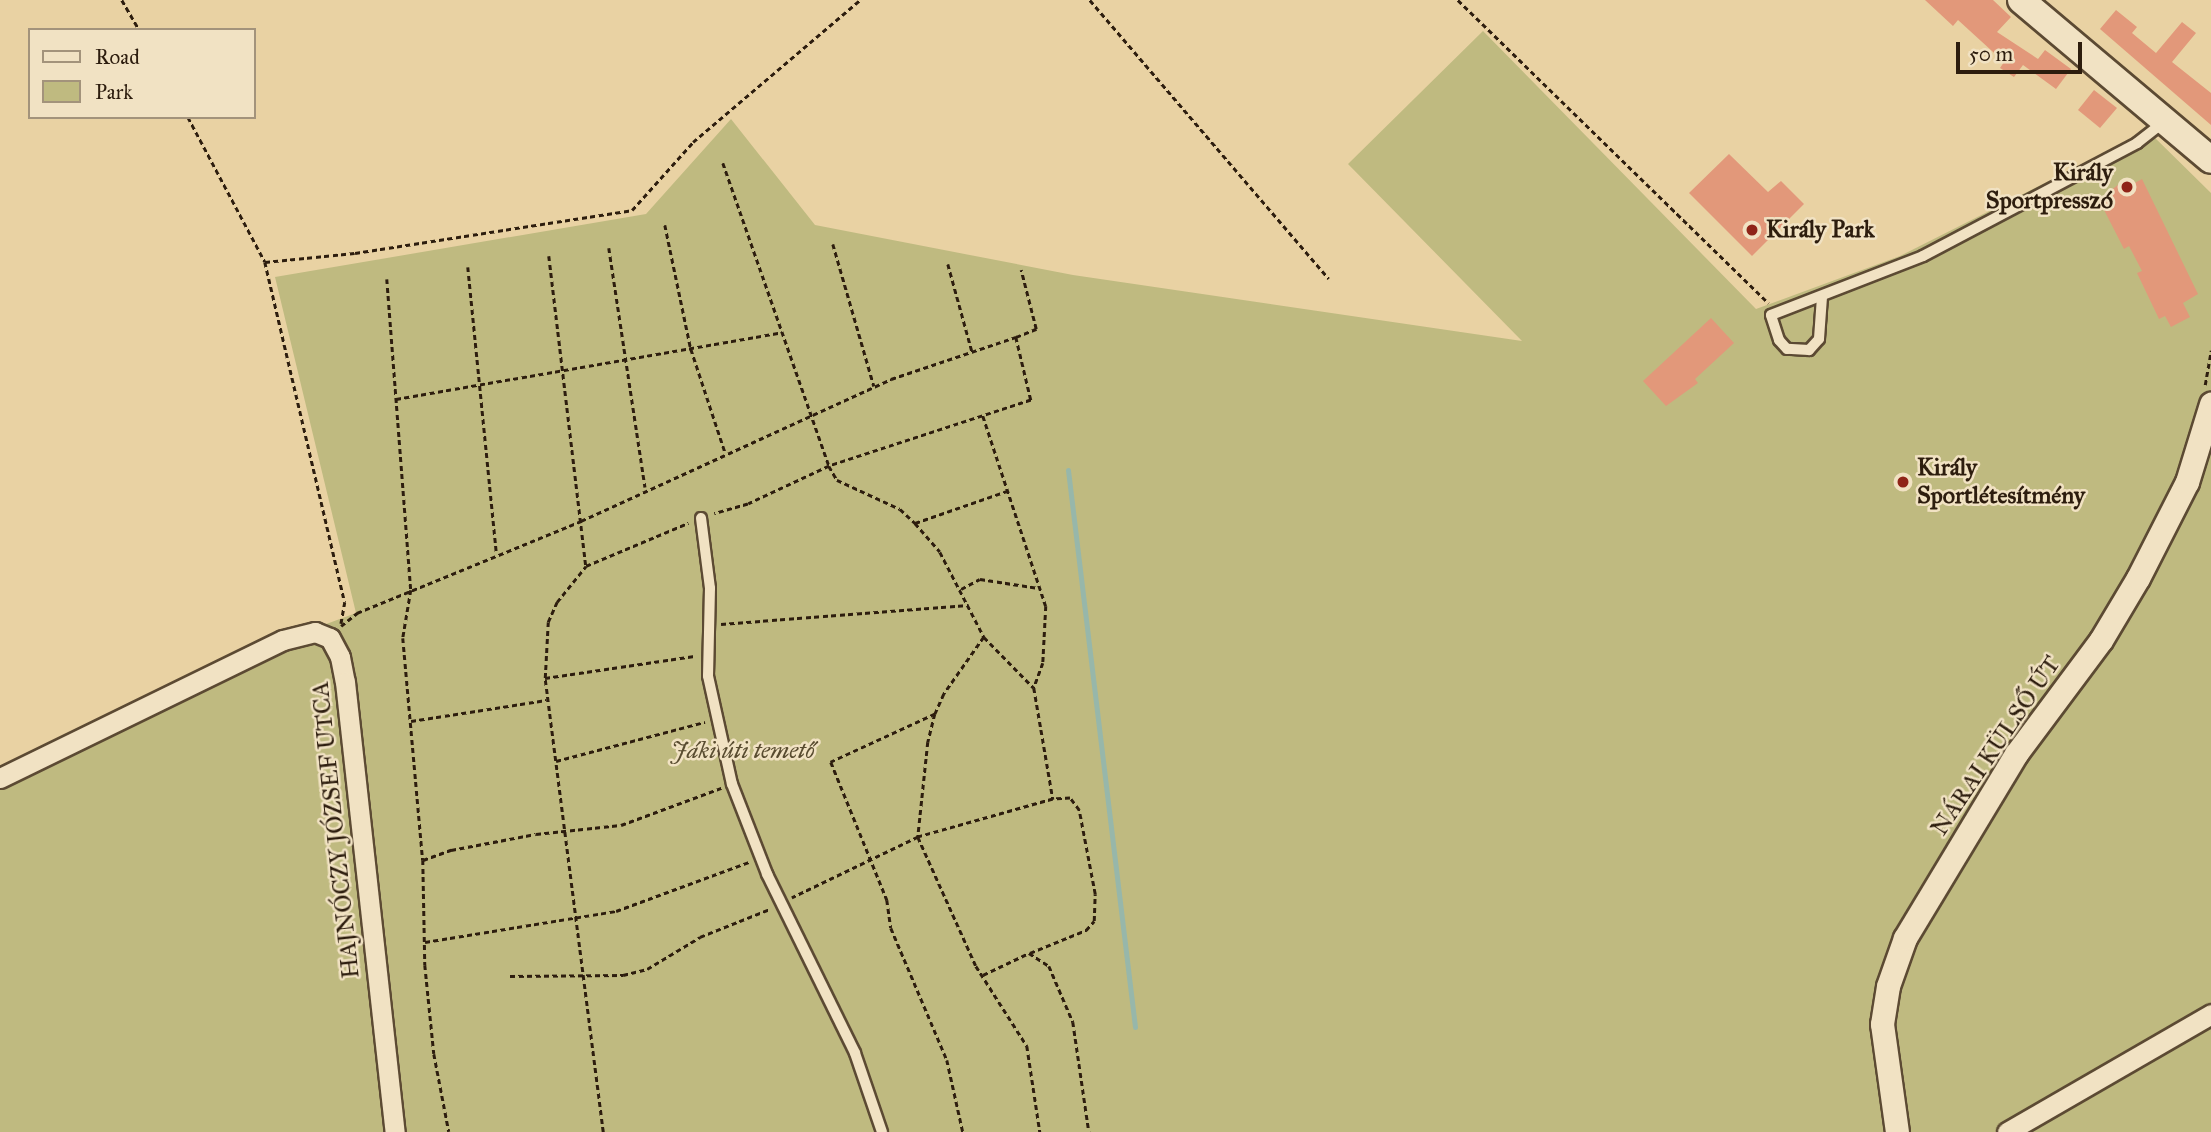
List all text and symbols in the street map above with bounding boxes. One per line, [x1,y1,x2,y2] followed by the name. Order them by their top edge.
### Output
[28,28,256,119] legend
[1959,28,2085,72] scale bar
[1969,41,2013,67] text: 50 m
[95,44,140,70] text: Road
[95,79,133,105] text: Park
[1986,159,2113,215] place label: Király Sportpresszó
[2119,179,2135,195] marker: Király Sportpresszó
[1766,216,1875,244] place label: Király Park
[1744,222,1760,238] marker: Király Park
[1917,454,2085,510] place label: Király Sportlétesítmény
[1895,474,1911,490] marker: Király Sportlétesítmény
[1925,651,2067,841] street label: NÁRAI KÜLSŐ ÚT
[306,680,366,980] street label: HAJNÓCZY JÓZSEF UTCA
[671,737,815,765] park label: Jáki úti temető

